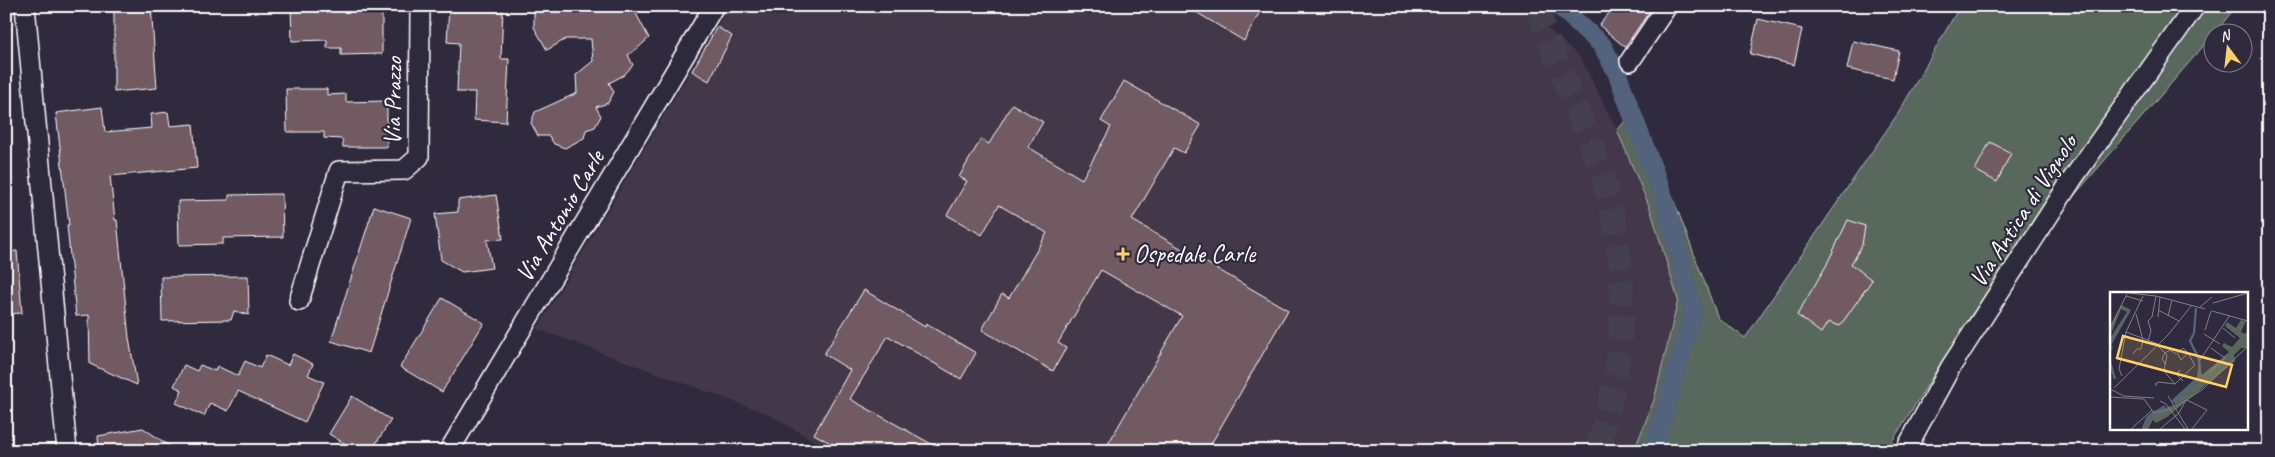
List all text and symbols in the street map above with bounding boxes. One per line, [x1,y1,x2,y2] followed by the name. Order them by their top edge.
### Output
[2202,22,2252,72] north arrow
[2218,26,2233,45] text: N
[376,55,410,145] street label: Via Prazzo
[1962,126,2086,293] street label: Via Antica di Vignolo
[508,143,613,288] street label: Via Antonio Carle
[1134,238,1257,270] place label: Ospedale Carle
[1116,247,1130,261] marker: Ospedale Carle
[2110,292,2248,430] inset map

